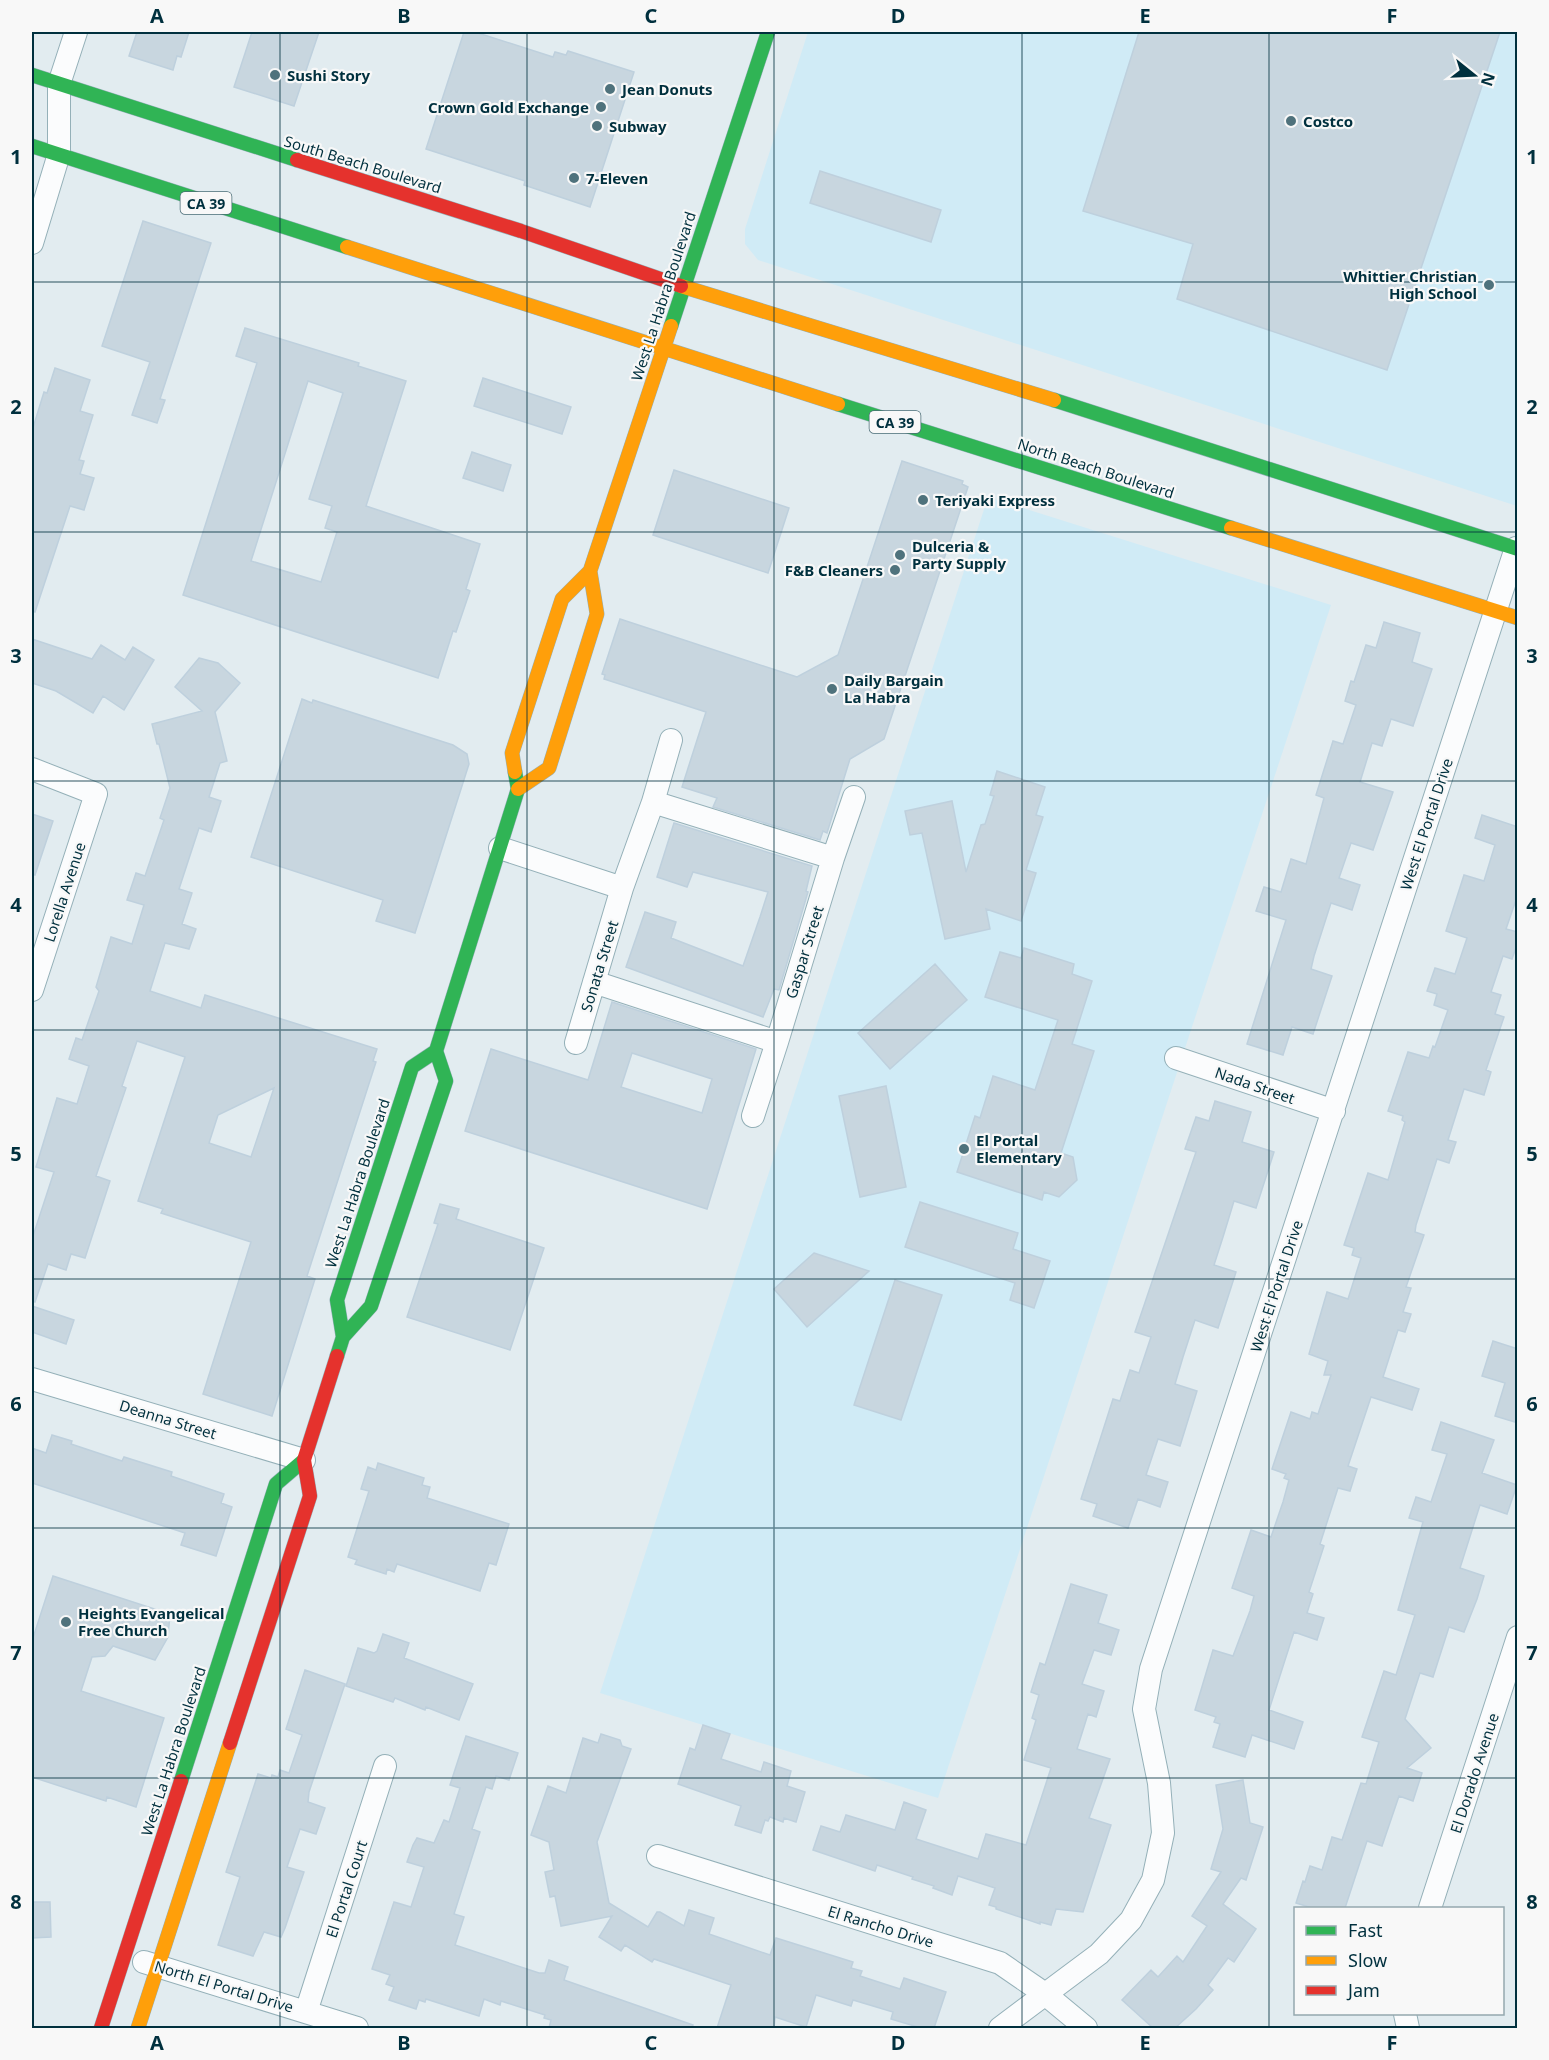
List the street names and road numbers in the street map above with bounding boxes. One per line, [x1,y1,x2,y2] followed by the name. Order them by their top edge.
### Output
[282,131,444,197] street label: South Beach Boulevard
[180,192,232,214] road number: CA 39
[626,209,700,383] street label: West La Habra Boulevard
[870,411,920,433] road number: CA 39
[1015,433,1177,503] street label: North Beach Boulevard
[1395,755,1457,893] street label: West El Portal Drive
[38,839,90,945] street label: Lorella Avenue
[780,903,828,1001] street label: Gaspar Street
[576,917,623,1014] street label: Sonata Street
[1212,1062,1298,1108] street label: Nada Street
[320,1096,394,1270] street label: West La Habra Boulevard
[1245,1217,1307,1355] street label: West El Portal Drive
[117,1395,220,1443] street label: Deanna Street
[136,1664,210,1838] street label: West La Habra Boulevard
[1445,1710,1503,1836] street label: El Dorado Avenue
[321,1837,371,1940] street label: El Portal Court
[826,1900,936,1952] street label: El Rancho Drive
[152,1955,296,2017] street label: North El Portal Drive

